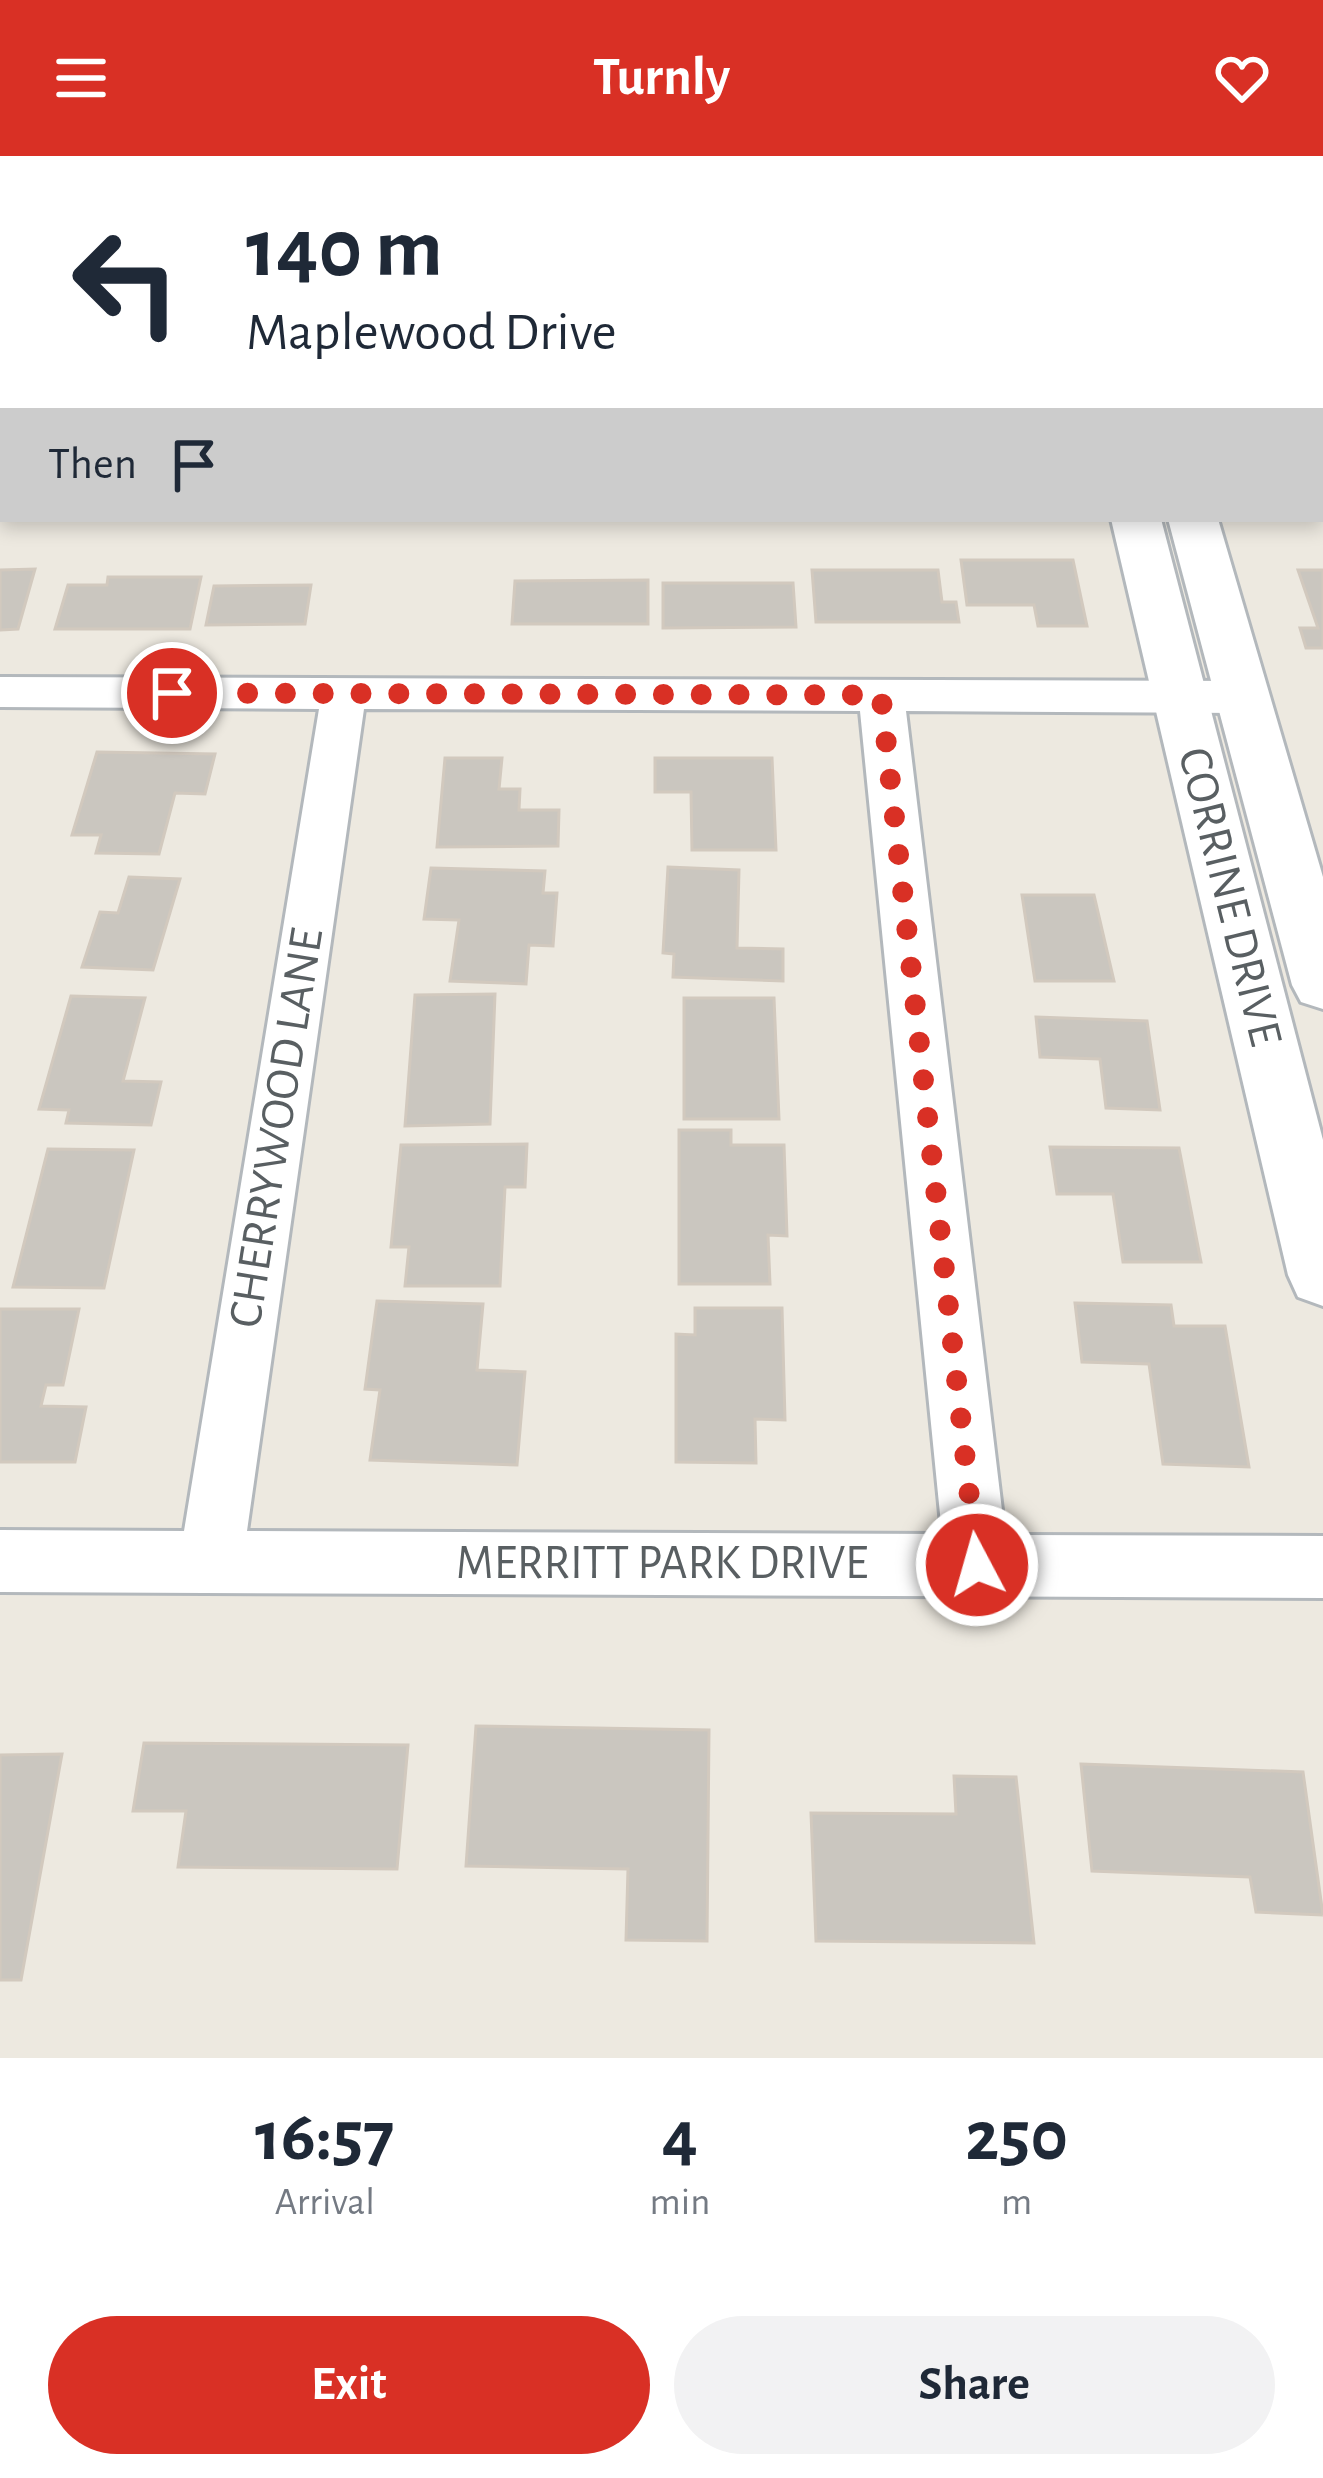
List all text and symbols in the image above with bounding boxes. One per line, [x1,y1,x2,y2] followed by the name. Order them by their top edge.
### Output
[48,45,114,111] icon: menu
[1209,45,1275,111] icon: heart
[593,51,730,105] text: Turnly
[48,204,204,360] icon: left
[246,208,443,292] text: 140 m
[246,306,617,360] text: Maplewood Drive
[161,432,227,498] icon: arrive
[48,442,137,487] text: Then
[121,642,223,744] pin
[139,660,205,726] icon: arrive
[1169,743,1289,1051] street label: CORRINE DRIVE
[222,925,332,1331] street label: CHERRYWOOD LANE
[914,1502,1040,1628] position arrow
[456,1540,868,1588] street label: MERRITT PARK DRIVE
[255,2101,394,2173] text: 16:57
[662,2101,698,2173] text: 4
[965,2101,1068,2173] text: 250
[275,2183,375,2222] text: Arrival
[650,2183,710,2222] text: min
[1001,2183,1032,2222] text: m
[48,2316,650,2454] button: Exit
[674,2316,1275,2454] button: Share

